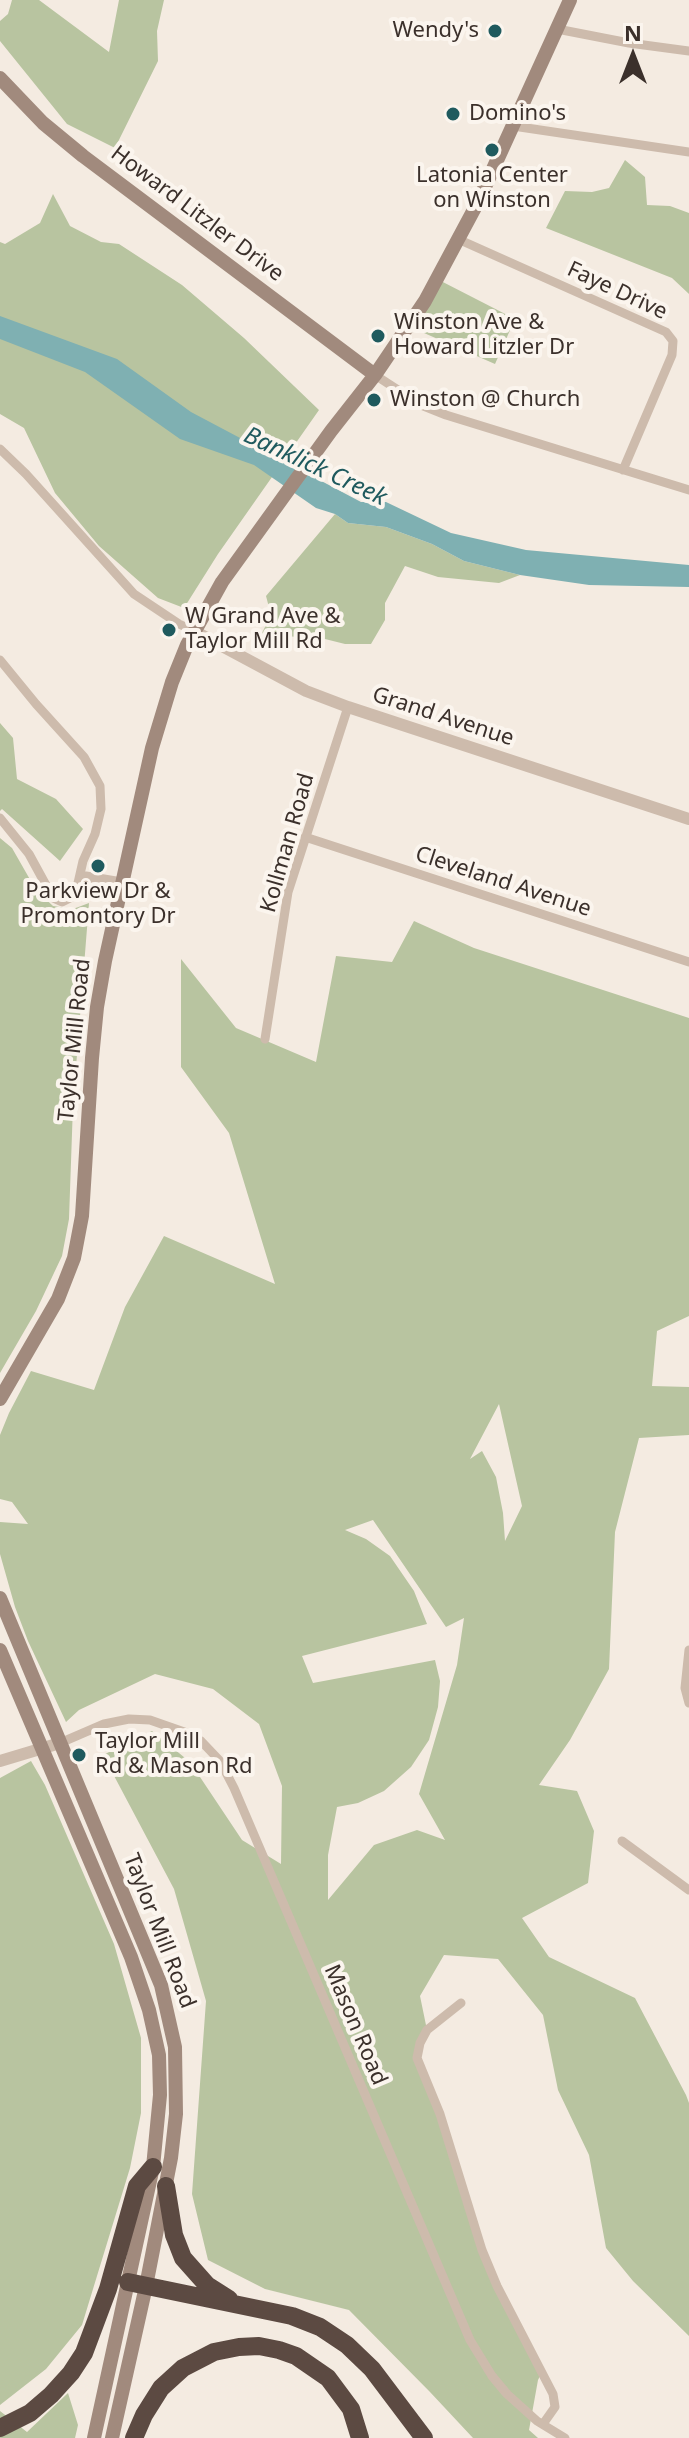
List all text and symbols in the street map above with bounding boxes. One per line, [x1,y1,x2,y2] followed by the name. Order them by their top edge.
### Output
[593,16,673,96] north arrow
[624,17,642,47] text: N
[393,18,479,44] place label: Wendy's
[486,22,504,40] marker: Wendy's
[469,101,566,127] place label: Domino's
[444,105,462,123] marker: Domino's
[105,140,289,288] street label: Howard Litzler Drive
[483,141,501,159] marker: Latonia Center on Winston
[416,163,568,214] place label: Latonia Center on Winston
[563,256,671,326] street label: Faye Drive
[394,310,574,362] place label: Winston Ave & Howard Litzler Dr
[369,327,387,345] marker: Winston Ave & Howard Litzler Dr
[390,387,580,413] place label: Winston @ Church
[365,391,383,409] marker: Winston @ Church
[239,421,391,513] water label: Banklick Creek
[185,604,340,656] place label: W Grand Ave & Taylor Mill Rd
[160,621,178,639] marker: W Grand Ave & Taylor Mill Rd
[369,682,517,752] street label: Grand Avenue
[256,770,320,916] street label: Kollman Road
[412,841,594,923] street label: Cleveland Avenue
[89,857,107,875] marker: Parkview Dr & Promontory Dr
[20,879,176,930] place label: Parkview Dr & Promontory Dr
[53,957,97,1123] street label: Taylor Mill Road
[95,1729,252,1780] place label: Taylor Mill Rd & Mason Rd
[70,1746,88,1764] marker: Taylor Mill Rd & Mason Rd
[117,1850,201,2012] street label: Taylor Mill Road
[318,1961,392,2089] street label: Mason Road

